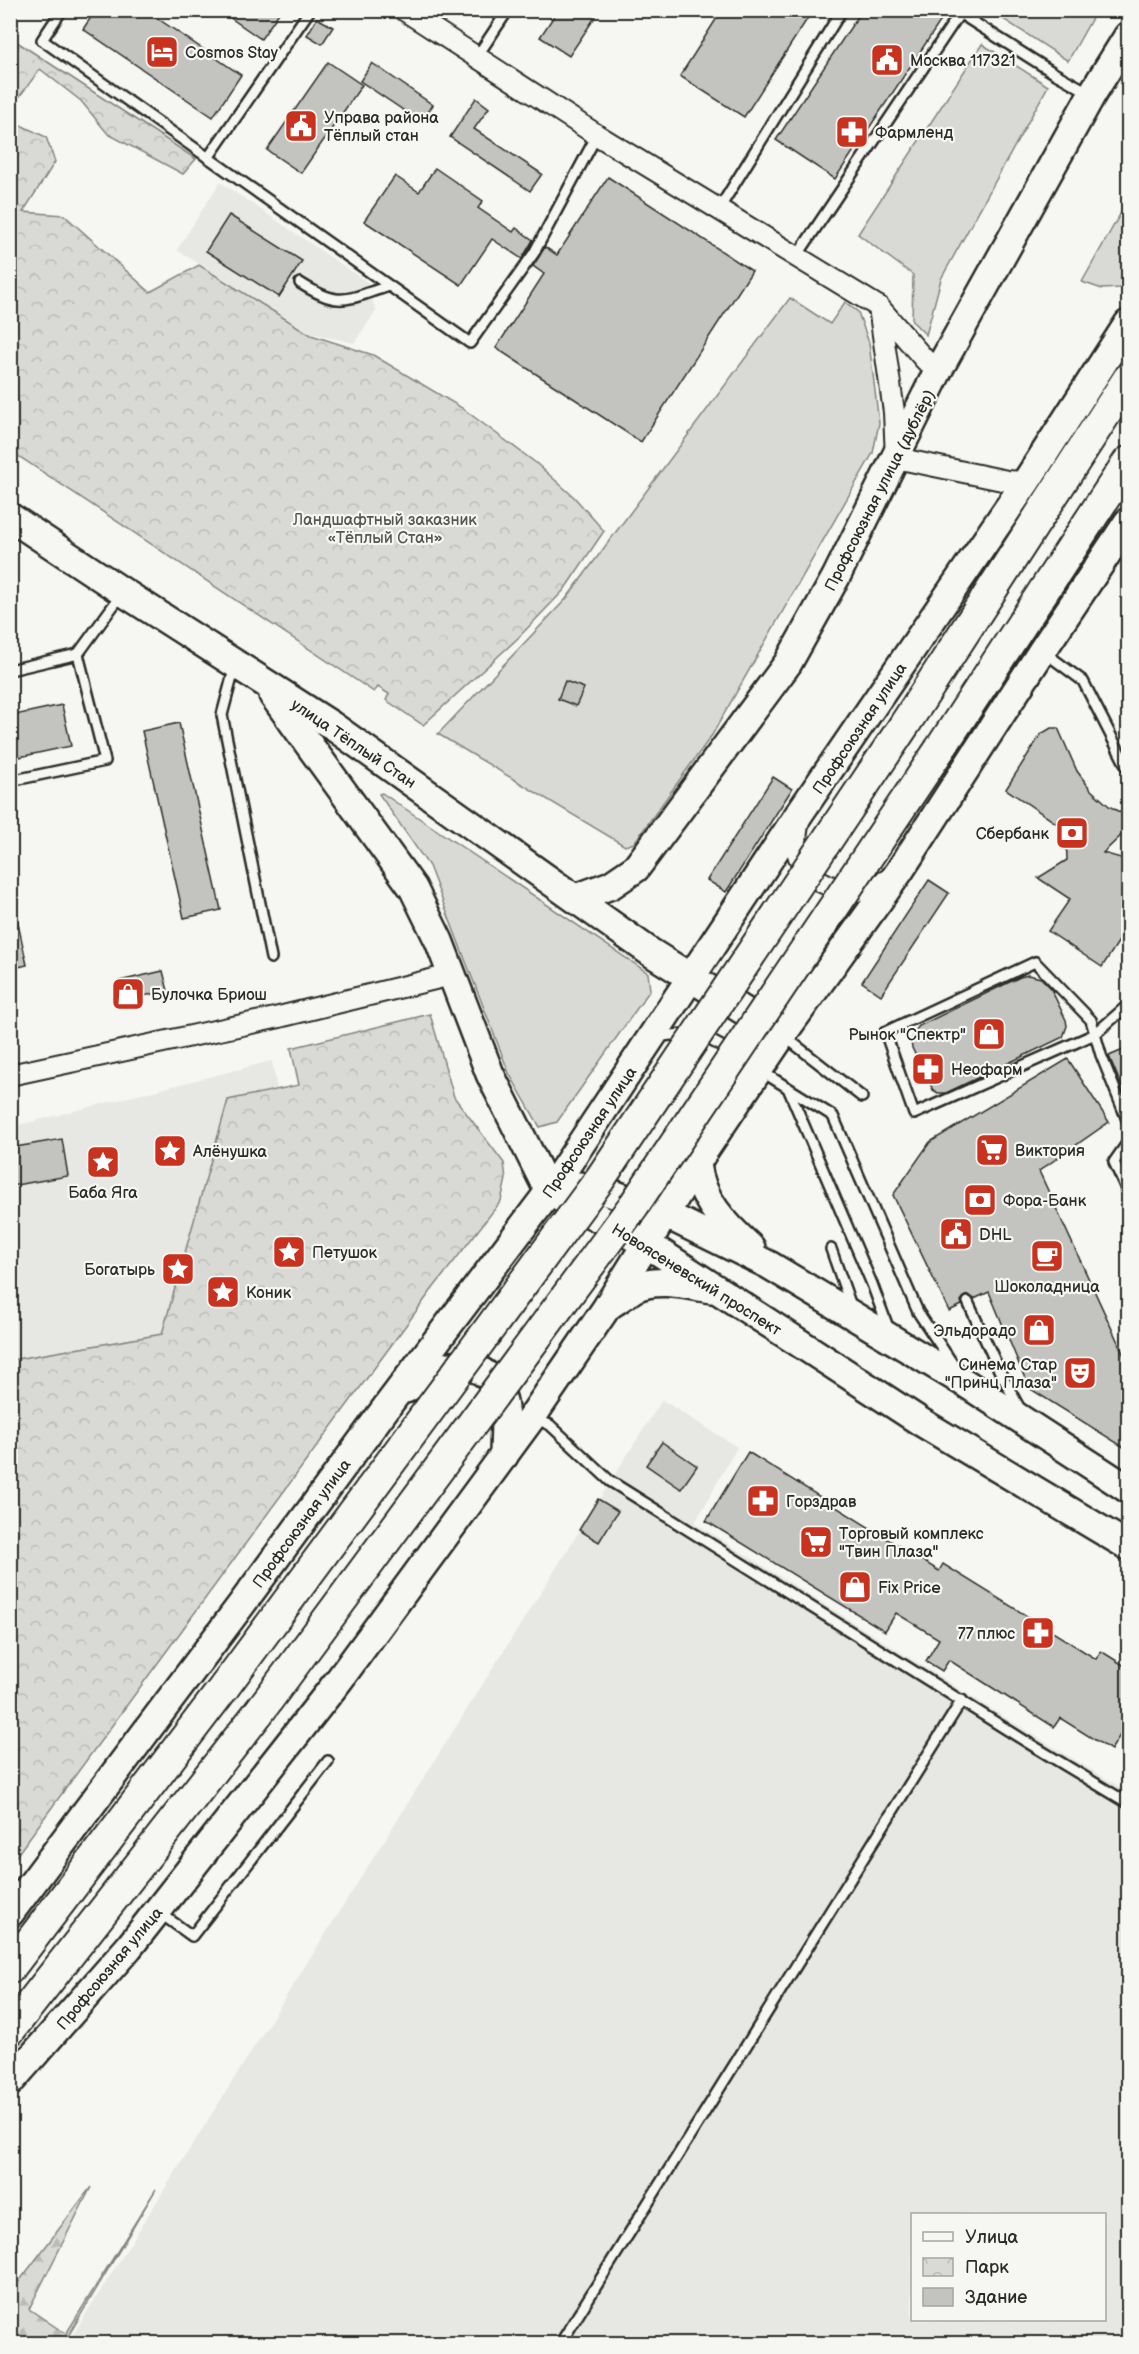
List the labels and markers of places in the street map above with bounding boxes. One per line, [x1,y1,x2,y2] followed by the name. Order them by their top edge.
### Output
[144,34,180,70] hotel icon: Cosmos Stay
[869,42,905,78] public building icon: Москва 117321
[185,44,279,63] place label: Cosmos Stay
[910,52,1016,71] place label: Москва 117321
[283,108,319,144] public building icon: Управа района Тёплый стан
[324,109,439,146] place label: Управа района Тёплый стан
[834,114,870,150] pharmacy icon: Фармленд
[875,124,953,143] place label: Фармленд
[1054,815,1090,851] bank icon: Сбербанк
[976,825,1049,844] place label: Сбербанк
[110,976,146,1012] shop icon: Булочка Бриош
[151,986,267,1005] place label: Булочка Бриош
[971,1016,1007,1052] shop icon: Рынок "Спектр"
[848,1026,966,1045] place label: Рынок "Спектр"
[910,1051,946,1087] pharmacy icon: Неофарм
[951,1061,1023,1080] place label: Неофарм
[974,1132,1010,1168] supermarket icon: Виктория
[152,1133,188,1169] place icon: Алёнушка
[1015,1142,1085,1161] place label: Виктория
[192,1143,268,1162] place label: Алёнушка
[85,1144,121,1180] place icon: Баба Яга
[962,1182,998,1218] bank icon: Фора-Банк
[68,1184,138,1203] place label: Баба Яга
[1003,1192,1087,1211] place label: Фора-Банк
[938,1216,974,1252] public building icon: DHL
[979,1226,1012,1245] place label: DHL
[271,1234,307,1270] place icon: Петушок
[1029,1238,1065,1274] cafe icon: Шоколадница
[312,1244,377,1263] place label: Петушок
[160,1251,196,1287] place icon: Богатырь
[84,1261,155,1280] place label: Богатырь
[205,1274,241,1310] place icon: Коник
[994,1278,1100,1297] place label: Шоколадница
[246,1284,292,1303] place label: Коник
[1021,1312,1057,1348] shop icon: Эльдорадо
[934,1322,1016,1341] place label: Эльдорадо
[1062,1355,1098,1391] theatre icon: Синема Стар "Принц Плаза"
[945,1356,1057,1393] place label: Синема Стар "Принц Плаза"
[745,1483,781,1519] pharmacy icon: Горздрав
[786,1493,857,1512] place label: Горздрав
[798,1524,834,1560] supermarket icon: Торговый комплекс "Твин Плаза"
[839,1525,984,1562] place label: Торговый комплекс "Твин Плаза"
[837,1569,873,1605] shop icon: Fix Price
[878,1579,941,1598] place label: Fix Price
[1020,1615,1056,1651] pharmacy icon: 77 плюс
[958,1625,1015,1644] place label: 77 плюс

